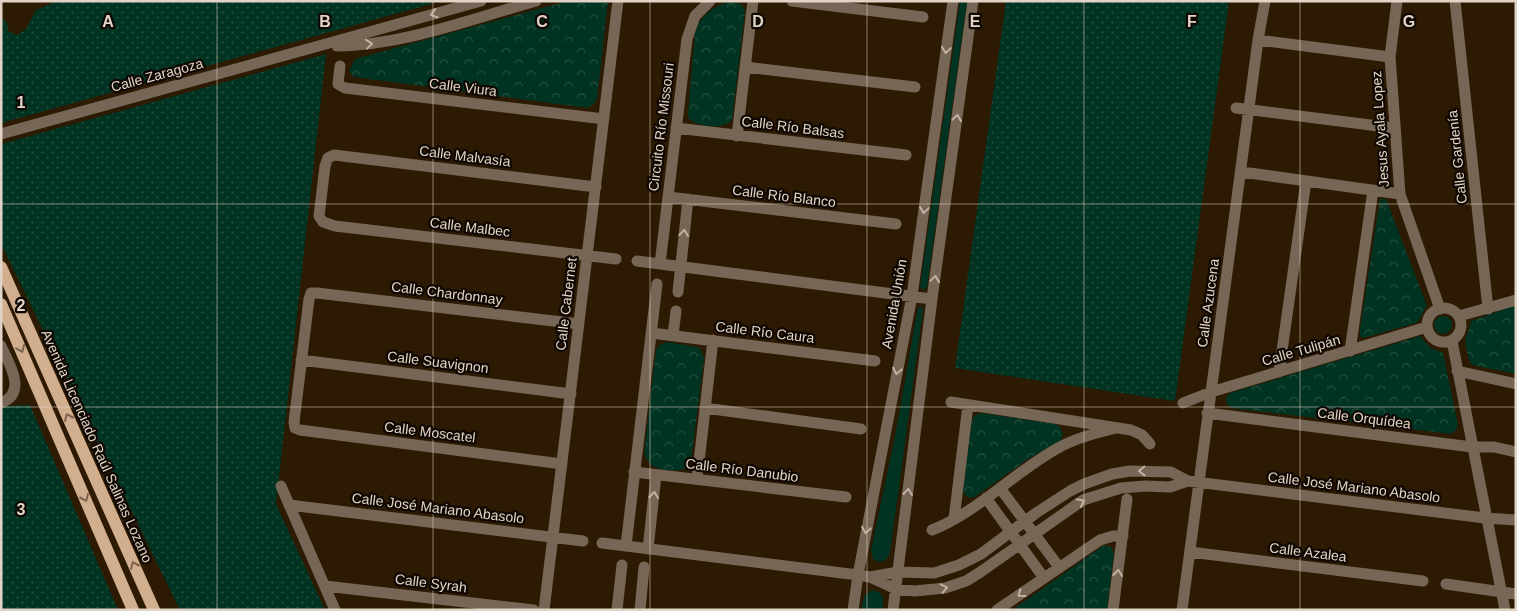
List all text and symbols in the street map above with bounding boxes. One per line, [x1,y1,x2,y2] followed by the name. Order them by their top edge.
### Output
[430,9,438,19] one-way arrow
[102,13,114,30] text: A
[319,13,331,30] text: B
[536,13,548,30] text: C
[752,13,764,30] text: D
[970,13,981,30] text: E
[1187,13,1197,30] text: F
[1403,13,1415,30] text: G
[366,39,374,50] one-way arrow
[942,45,952,54] one-way arrow
[109,55,205,95] street label: Calle Zaragoza
[645,62,677,192] street label: Circuito Río Missouri
[1368,70,1392,188] street label: Jesus Ayala Lopez
[428,75,498,99] street label: Calle Viura
[17,94,26,111] text: 1
[1444,109,1470,205] street label: Calle Gardenía
[741,113,845,141] street label: Calle Río Balsas
[951,113,962,121] one-way arrow
[418,142,512,170] street label: Calle Malvasía
[731,182,837,210] street label: Calle Río Blanco
[919,207,930,215] one-way arrow
[429,214,511,240] street label: Calle Malbec
[678,229,689,237] one-way arrow
[552,257,580,351] street label: Calle Cabernet
[1194,257,1222,348] street label: Calle Azucena
[878,258,910,350] street label: Avenida Unión
[929,274,940,282] one-way arrow
[390,278,504,308] street label: Calle Chardonnay
[17,297,26,314] text: 2
[715,318,816,346] street label: Calle Río Caura
[38,327,156,565] street label: Avenida Licenciado Raúl Salinas Lozano
[1260,331,1342,369] street label: Calle Tulipán
[14,344,25,353] one-way arrow
[386,348,490,376] street label: Calle Suavignon
[893,366,903,375] one-way arrow
[1316,404,1412,432] street label: Calle Orquídea
[63,413,74,422] one-way arrow
[383,418,477,446] street label: Calle Moscatel
[685,455,800,485] street label: Calle Río Danubio
[1138,466,1146,476] one-way arrow
[1267,468,1441,506] street label: Calle José Mariano Abasolo
[902,488,913,496] one-way arrow
[351,489,525,527] street label: Calle José Mariano Abasolo
[648,491,659,499] one-way arrow
[79,493,90,502] one-way arrow
[1076,498,1085,508] one-way arrow
[17,501,26,518] text: 3
[862,526,872,535] one-way arrow
[1268,539,1348,565] street label: Calle Azalea
[130,561,140,570] one-way arrow
[1112,568,1123,576] one-way arrow
[394,571,468,595] street label: Calle Syrah
[940,583,949,594] one-way arrow
[1017,588,1027,597] one-way arrow

